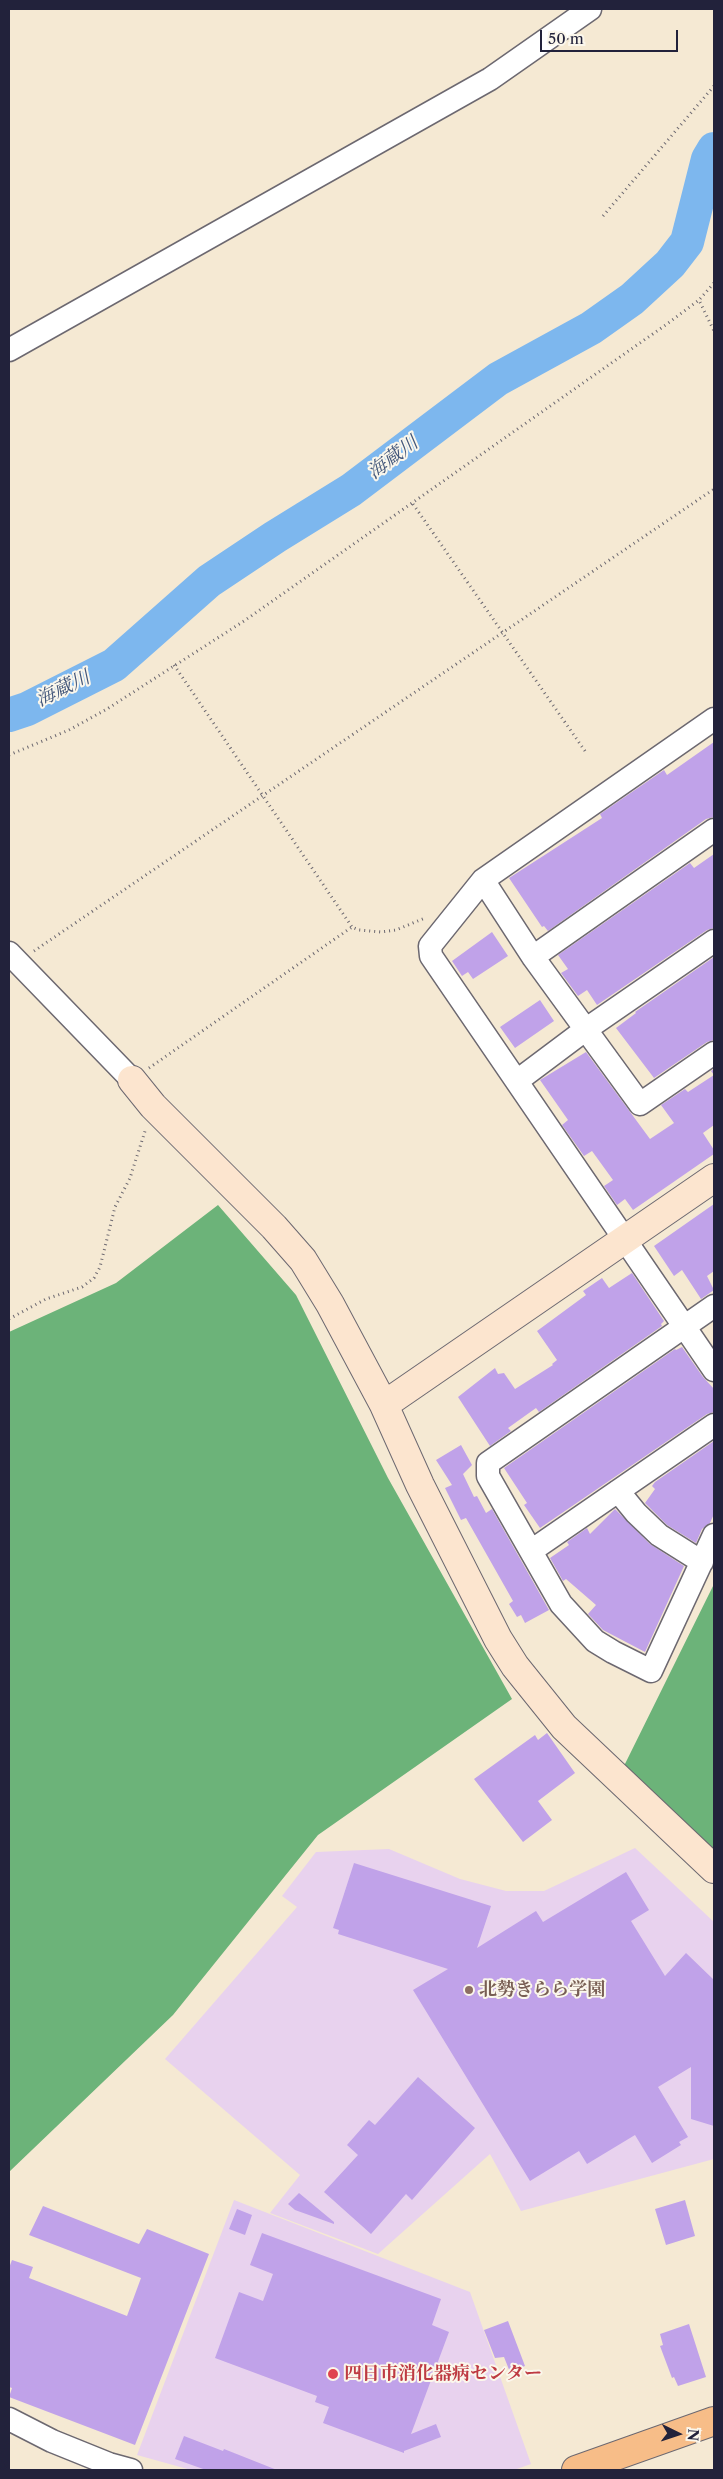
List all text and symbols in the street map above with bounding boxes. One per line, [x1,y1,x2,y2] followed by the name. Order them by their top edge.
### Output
[543,20,680,52] scale bar
[548,29,584,48] text: 50 m
[363,432,423,484] water label: 海蔵川
[32,666,94,712] water label: 海蔵川
[479,1979,605,2001] place label: 北勢きらら学園
[463,1984,475,1996] marker: 北勢きらら学園
[344,2363,542,2385] place label: 四日市消化器病センター
[326,2367,340,2381] marker: 四日市消化器病センター
[653,2409,703,2459] north arrow
[684,2428,702,2442] text: N

